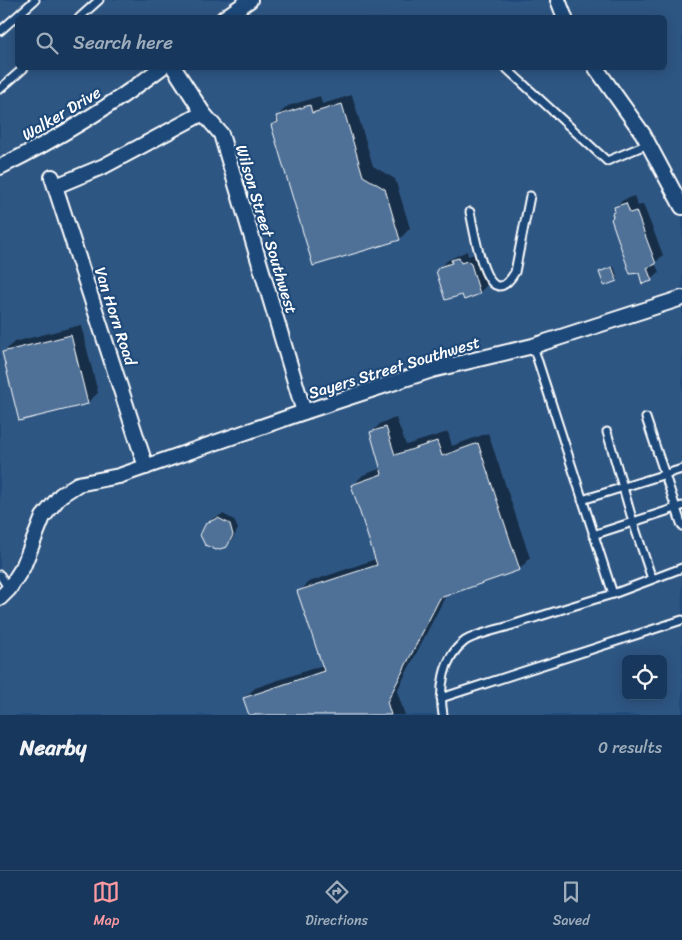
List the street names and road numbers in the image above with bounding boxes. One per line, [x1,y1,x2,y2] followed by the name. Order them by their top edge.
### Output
[16,78,107,149] street label: Walker Drive
[227,141,306,317] street label: Wilson Street Southwest
[86,263,146,371] street label: Van Horn Road
[305,328,484,407] street label: Sayers Street Southwest

